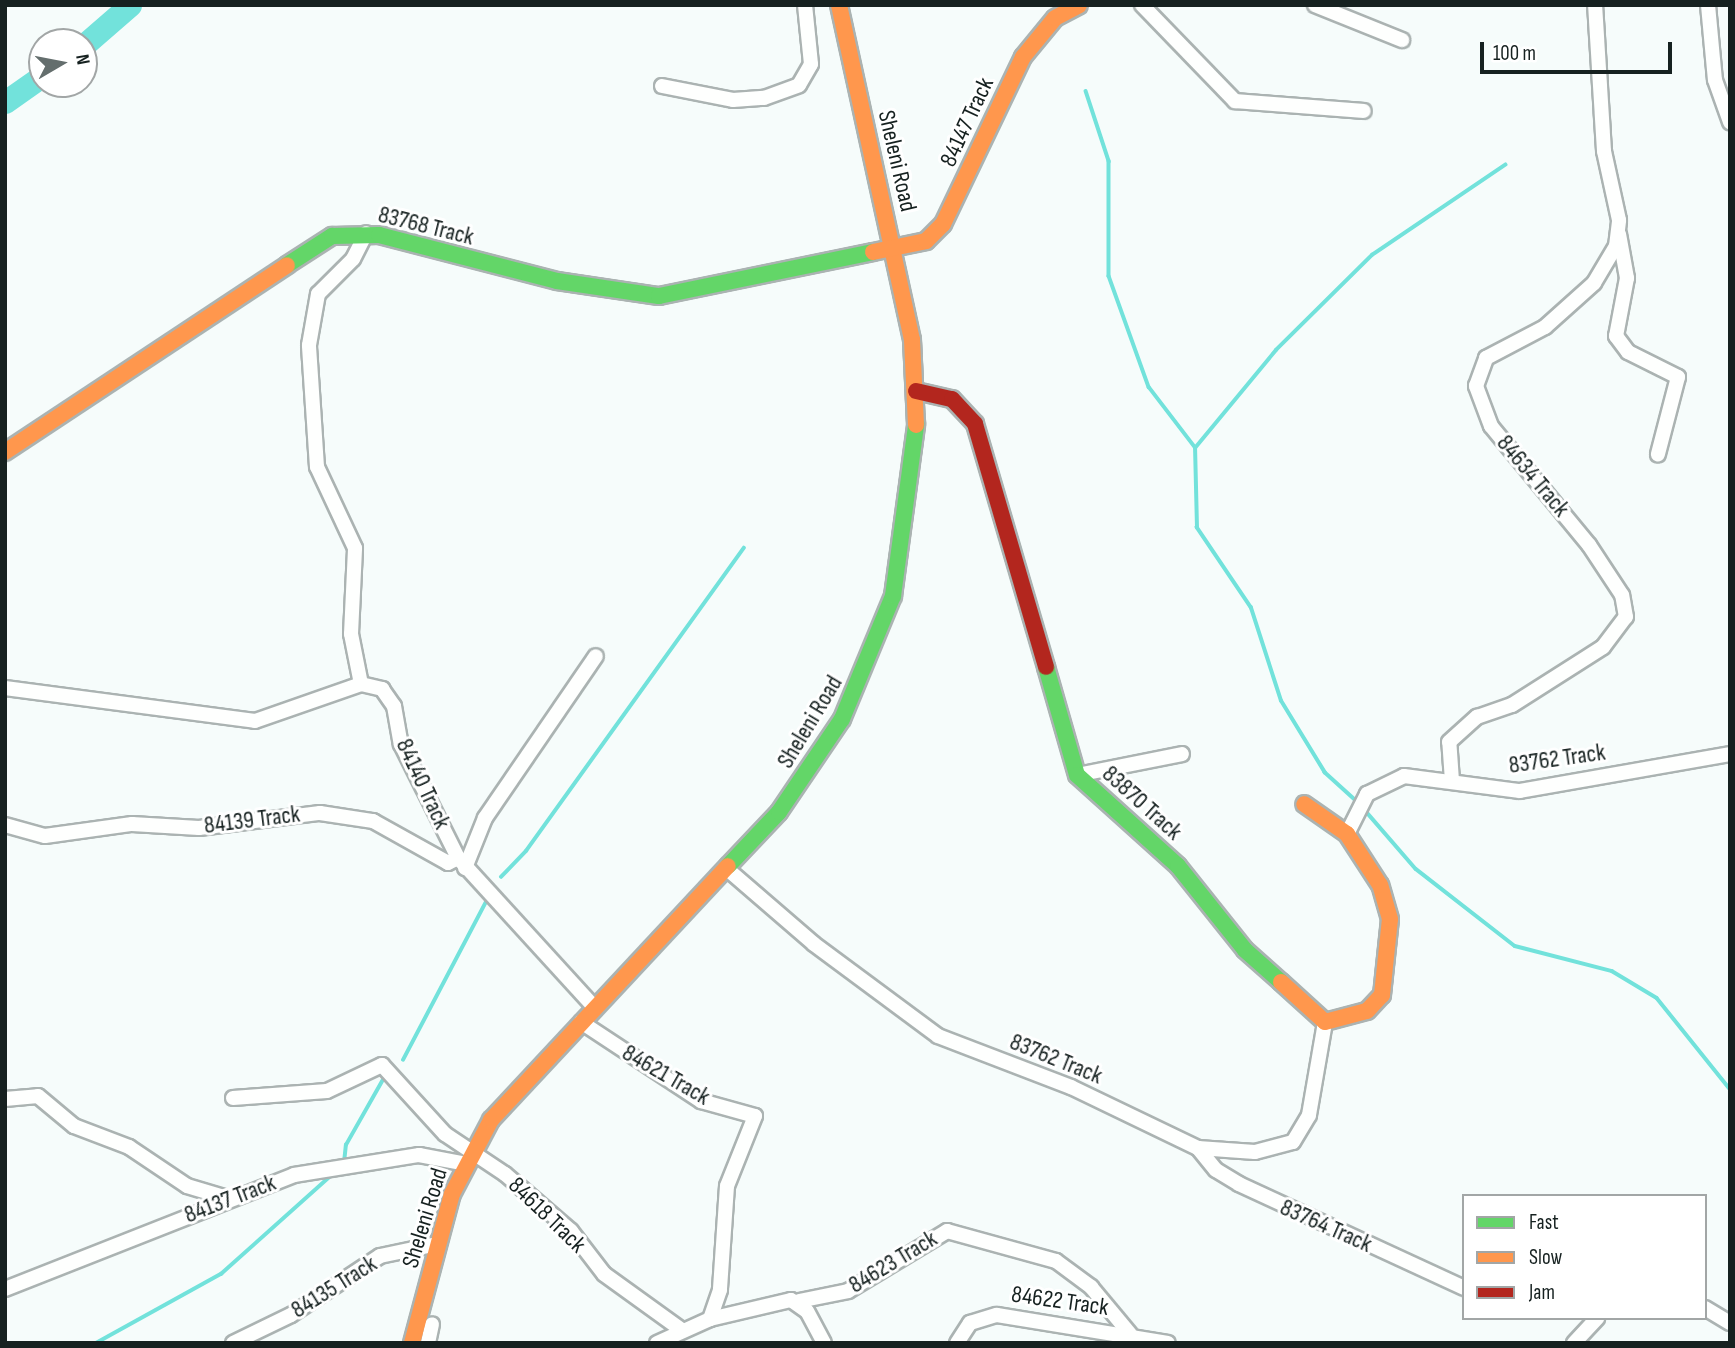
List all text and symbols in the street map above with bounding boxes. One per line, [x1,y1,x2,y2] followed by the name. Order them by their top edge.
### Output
[28,28,98,98] north arrow
[1483,28,1676,72] scale bar
[1493,41,1536,66] text: 100 m
[70,53,94,67] text: N
[934,73,1000,171] street label: 84147 Track
[871,108,923,214] street label: Sheleni Road
[375,200,477,252] street label: 83768 Track
[1490,429,1576,523] street label: 84634 Track
[771,671,849,773] street label: Sheleni Road
[390,734,456,834] street label: 84140 Track
[1507,738,1607,780] street label: 83762 Track
[1096,760,1188,846] street label: 83870 Track
[202,800,302,840] street label: 84139 Track
[1006,1027,1106,1091] street label: 83762 Track
[617,1038,715,1112] street label: 84621 Track
[396,1165,454,1271] street label: Sheleni Road
[180,1168,280,1230] street label: 84137 Track
[502,1171,592,1259] street label: 84618 Track
[1276,1193,1376,1259] street label: 83764 Track
[1462,1194,1707,1320] legend
[1529,1210,1559,1235] text: Fast
[844,1224,942,1300] street label: 84623 Track
[1529,1245,1562,1270] text: Slow
[286,1249,382,1325] street label: 84135 Track
[1010,1280,1110,1322] street label: 84622 Track
[1529,1280,1555,1305] text: Jam

